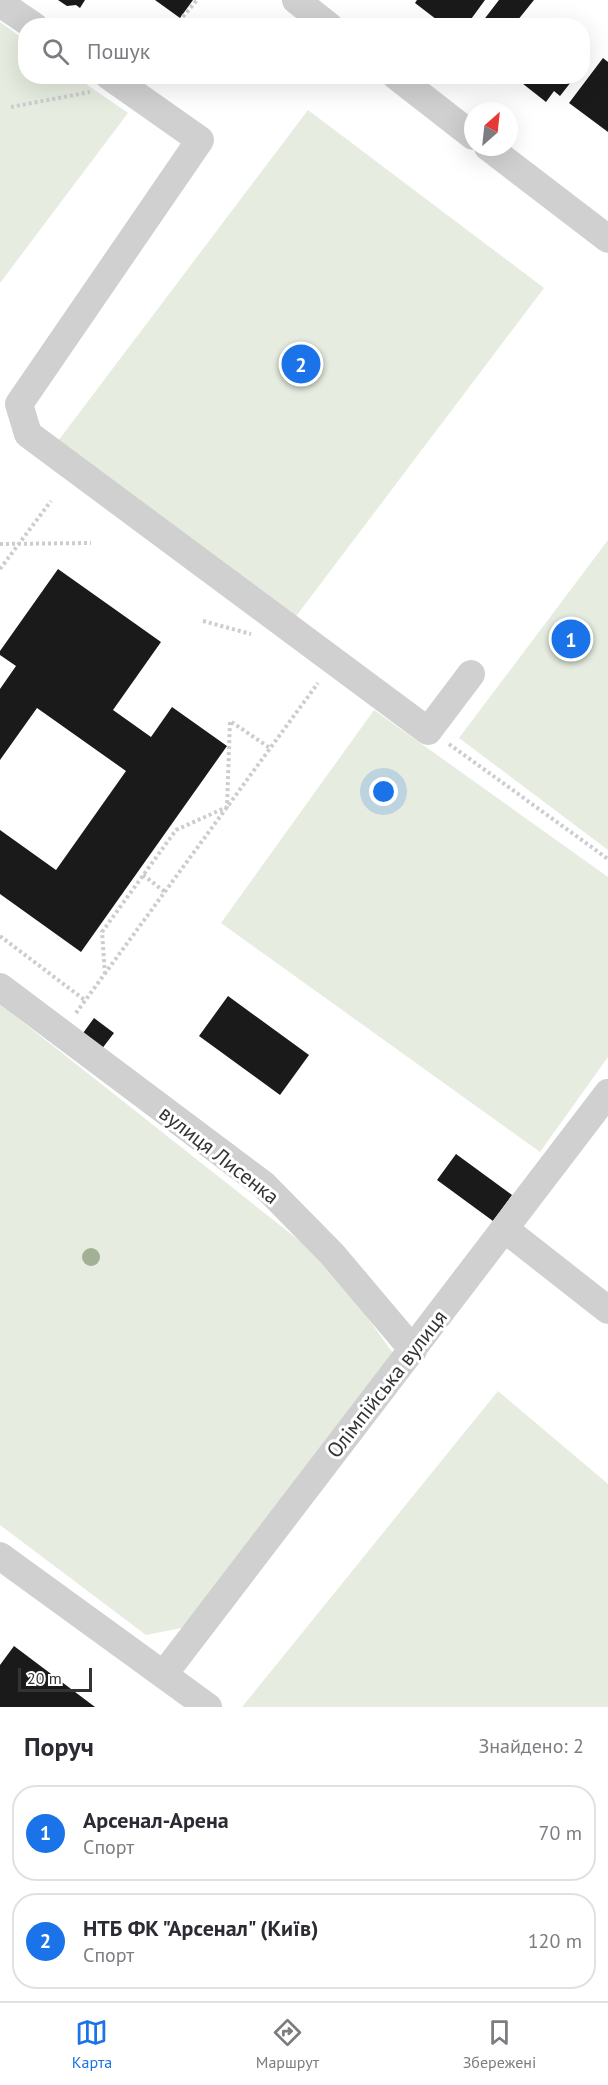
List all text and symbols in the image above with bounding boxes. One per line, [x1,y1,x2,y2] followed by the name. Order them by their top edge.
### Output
[18,18,590,84] search box
[39,35,72,68] icon: search
[87,37,150,65] text: Пошук
[464,102,518,156] north arrow
[282,342,320,386] pin: 2
[552,616,590,662] pin: 1
[369,777,398,806] your location
[154,1099,285,1210] street label: вулиця Лисенка
[320,1304,453,1463] street label: Олімпійська вулиця
[18,1665,92,1692] scale bar
[27,1668,62,1688] text: 20 m
[24,1730,94,1763] text: Поруч
[478,1733,584,1759] text: Знайдено: 2
[83,1806,229,1834] text: Арсенал-Арена
[40,1820,51,1846] text: 1
[539,1820,582,1846] text: 70 m
[83,1834,134,1860] text: Спорт
[83,1914,318,1942] text: НТБ ФК "Арсенал" (Київ)
[40,1928,51,1954] text: 2
[528,1928,582,1954] text: 120 m
[83,1942,134,1968] text: Спорт
[72,2016,112,2072] tab: Карта
[256,2016,319,2072] tab: Маршрут
[463,2016,536,2072] tab: Збережені

